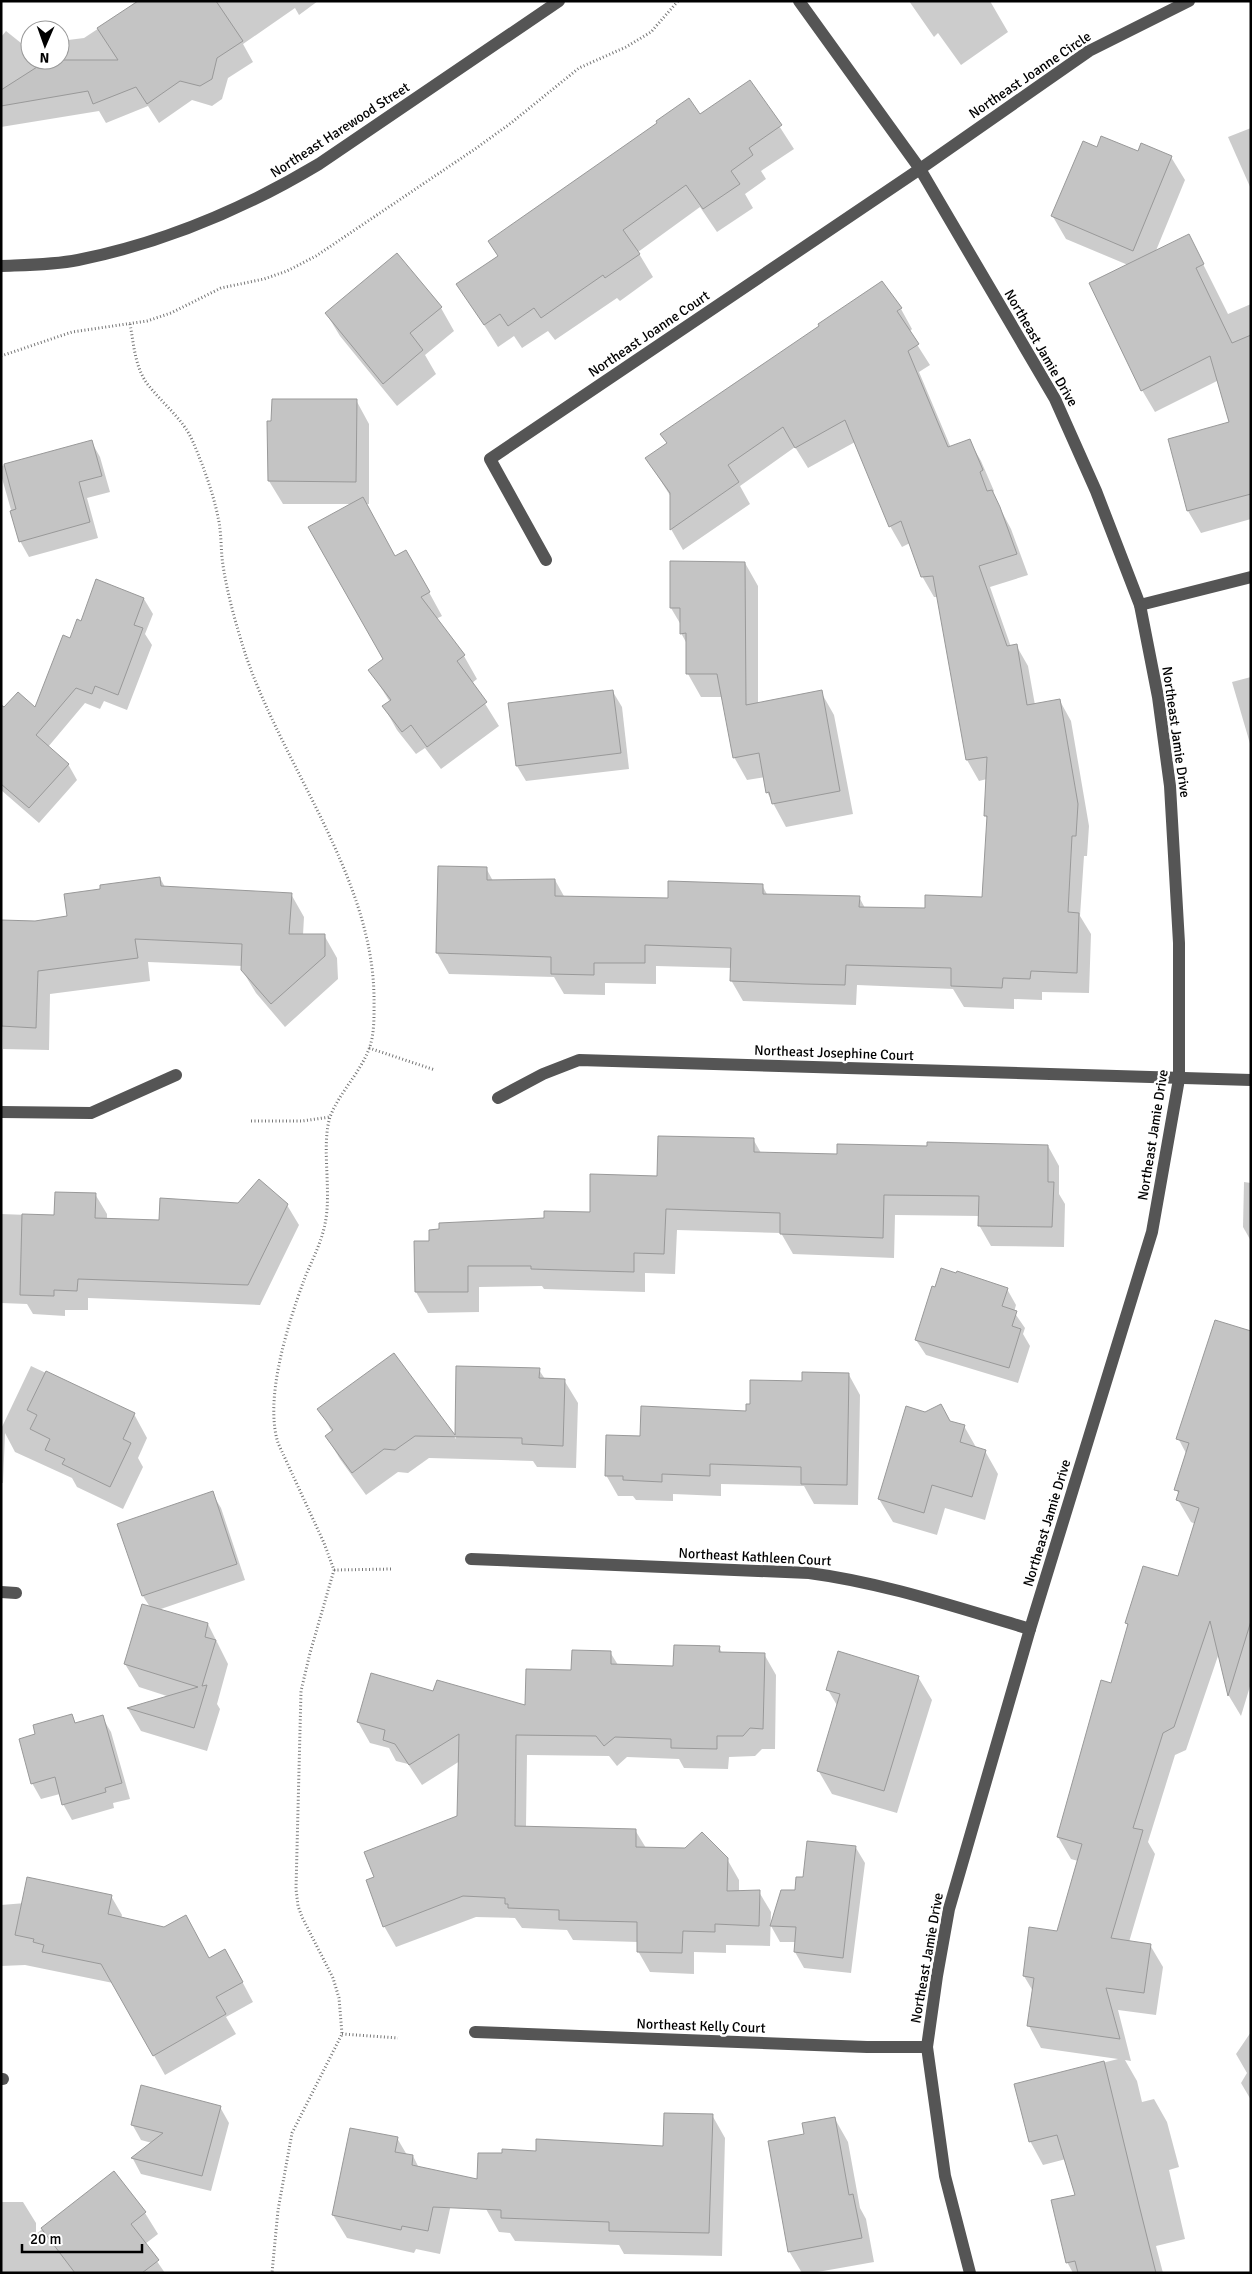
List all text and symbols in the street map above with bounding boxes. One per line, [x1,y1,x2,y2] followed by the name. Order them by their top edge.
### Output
[20,20,70,70] north arrow
[966,28,1094,122] street label: Northeast Joanne Circle
[39,49,50,66] text: N
[267,79,413,181] street label: Northeast Harewood Street
[1001,286,1081,410] street label: Northeast Jamie Drive
[585,287,713,381] street label: Northeast Joanne Court
[1158,665,1194,799] street label: Northeast Jamie Drive
[754,1042,914,1064] street label: Northeast Josephine Court
[1134,1068,1172,1202] street label: Northeast Jamie Drive
[1020,1457,1074,1589] street label: Northeast Jamie Drive
[678,1545,832,1569] street label: Northeast Kathleen Court
[907,1891,947,2025] street label: Northeast Jamie Drive
[636,2015,766,2037] street label: Northeast Kelly Court
[22,2222,142,2254] scale bar
[30,2230,61,2248] text: 20 m

